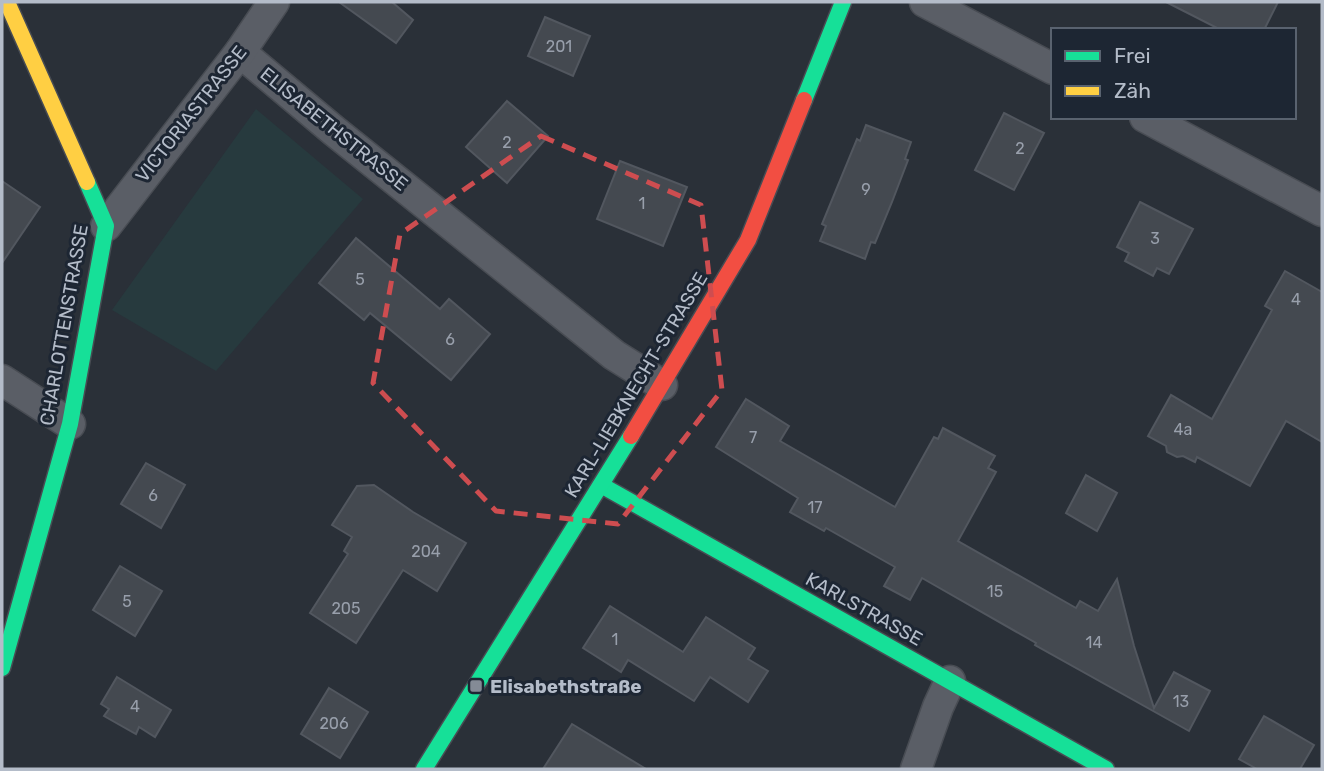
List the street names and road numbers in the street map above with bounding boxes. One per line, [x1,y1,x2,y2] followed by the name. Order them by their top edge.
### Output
[131,41,251,187] street label: VICTORIASTRASSE
[256,62,412,196] street label: ELISABETHSTRASSE
[35,223,93,427] street label: CHARLOTTENSTRASSE
[559,268,713,502] street label: KARL-LIEBKNECHT-STRASSE
[802,567,926,651] street label: KARLSTRASSE

